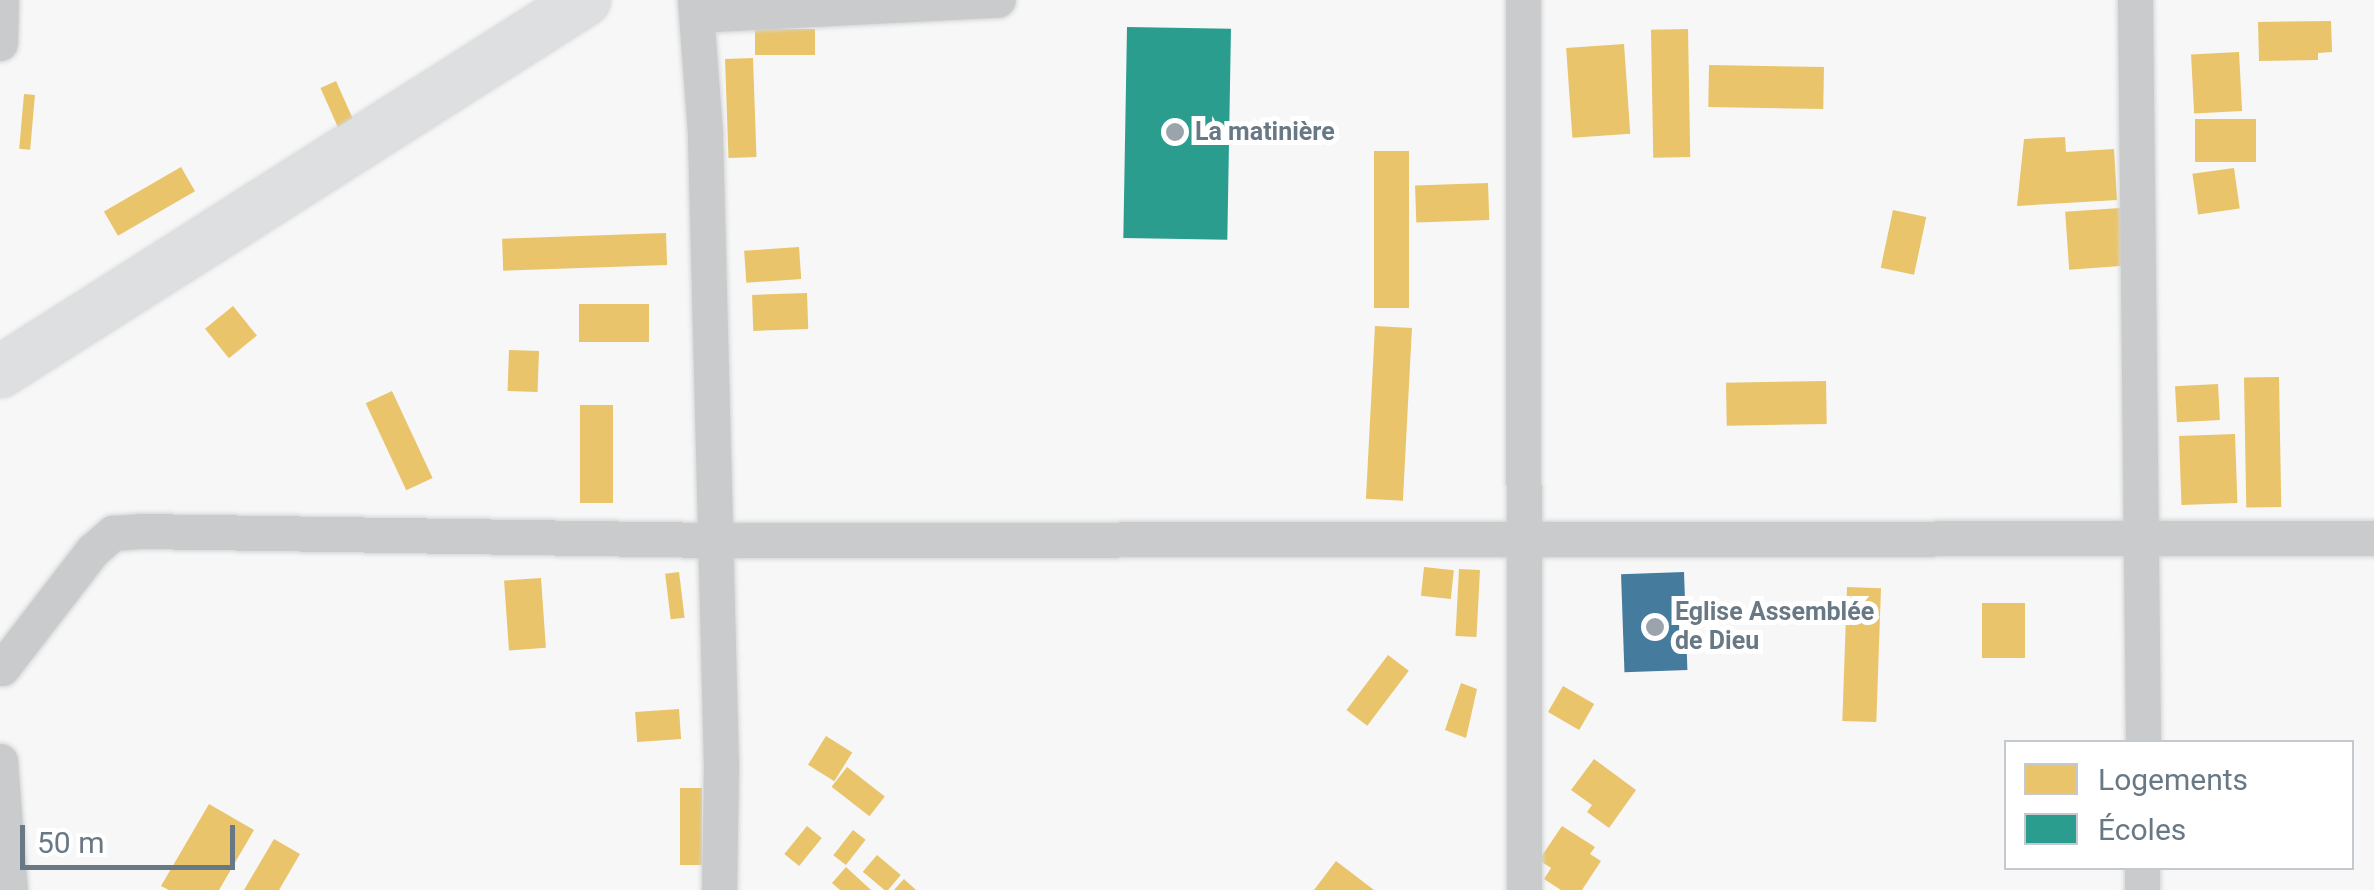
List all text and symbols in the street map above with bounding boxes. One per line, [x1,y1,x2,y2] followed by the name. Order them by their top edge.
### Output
[1195,117,1335,147] place label: La matinière
[1164,121,1186,143] marker: La matinière
[1675,598,1874,657] place label: Eglise Assemblée de Dieu
[1644,616,1666,638] marker: Eglise Assemblée de Dieu
[2004,740,2354,870] legend
[2098,762,2248,797] text: Logements
[25,805,240,867] scale bar
[2098,812,2186,847] text: Écoles
[37,825,104,860] text: 50 m

